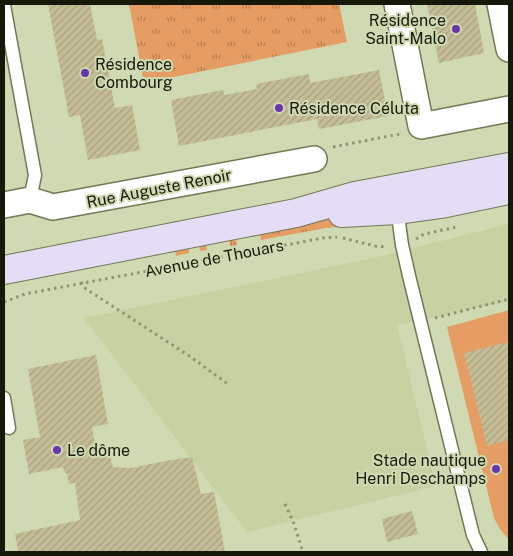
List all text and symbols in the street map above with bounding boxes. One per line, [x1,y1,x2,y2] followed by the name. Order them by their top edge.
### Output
[365,11,446,48] place label: Résidence Saint-Malo
[450,23,462,35] marker: Résidence Saint-Malo
[95,55,173,92] place label: Résidence Combourg
[79,67,91,79] marker: Résidence Combourg
[289,99,419,118] place label: Résidence Céluta
[273,102,285,114] marker: Résidence Céluta
[85,165,233,212] street label: Rue Auguste Renoir
[143,236,285,281] street label: Avenue de Thouars
[67,441,130,460] place label: Le dôme
[51,444,63,456] marker: Le dôme
[355,451,486,488] place label: Stade nautique Henri Deschamps
[490,463,502,475] marker: Stade nautique Henri Deschamps

